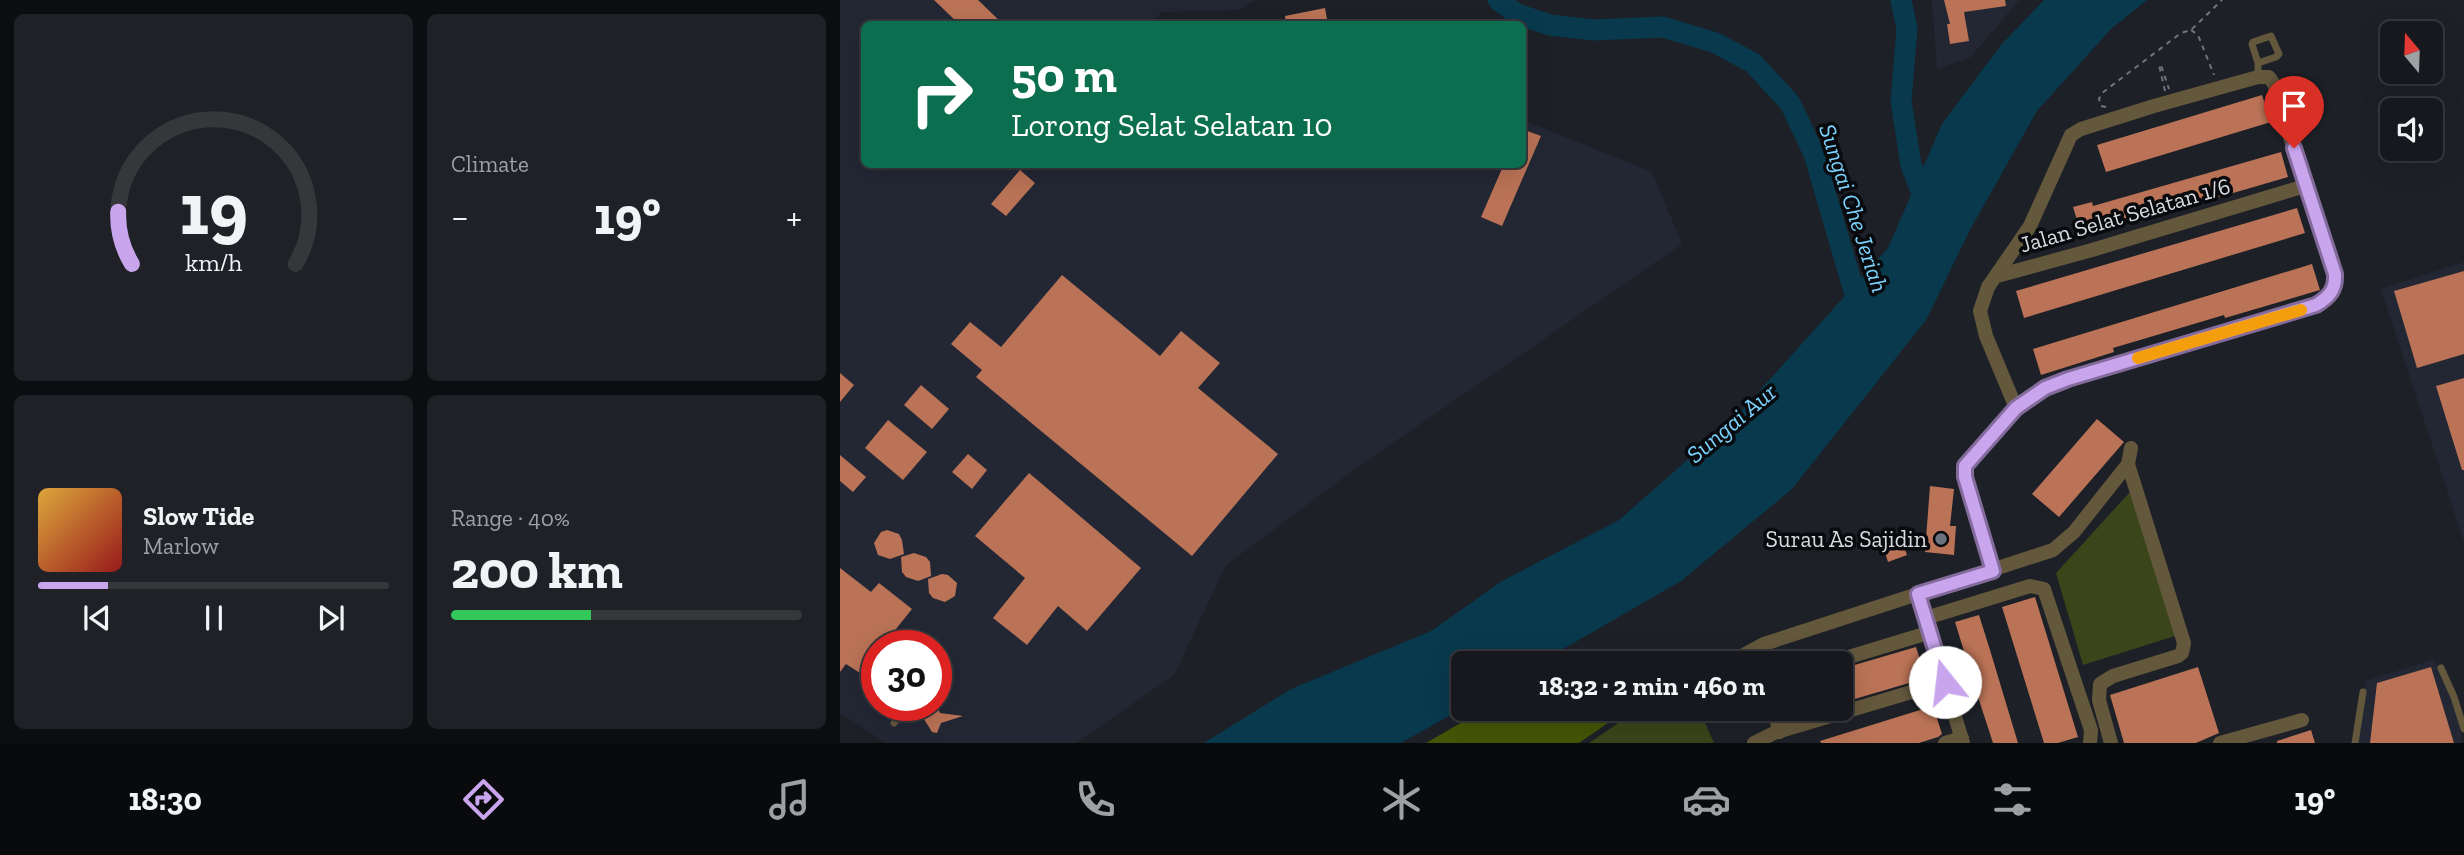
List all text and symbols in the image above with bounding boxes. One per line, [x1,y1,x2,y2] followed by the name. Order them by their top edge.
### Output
[2380,21,2443,84] north arrow
[2380,21,2443,161] map controls
[1011,46,1117,105] text: 50 m
[896,49,987,140] icon: right
[2264,76,2324,148] pin
[2275,87,2313,125] icon: arrive
[2380,98,2443,161] button: sound
[1011,106,1333,144] text: Lorong Selat Selatan 10
[1813,120,1895,296] water label: Sungai Che Jeriah
[451,150,529,178] text: Climate
[179,165,248,253] text: 19
[2017,172,2233,258] street label: Jalan Selat Selatan 1/6
[594,185,661,247] text: 19°
[451,194,469,240] text: −
[786,194,802,240] text: +
[185,246,242,276] text: km/h
[1680,377,1782,469] water label: Sungai Aur
[143,500,254,532] text: Slow Tide
[451,504,570,532] text: Range · 40%
[1766,525,1927,553] place label: Surau As Sajidin
[1933,531,1949,547] marker: Surau As Sajidin
[143,532,219,560] text: Marlow
[451,539,623,601] text: 200 km
[78,599,116,637] icon: previous
[195,599,233,637] icon: pause
[312,599,350,637] icon: next
[861,630,952,721] speed limit sign: 30
[1908,645,1982,719] position arrow
[1539,670,1765,702] text: 18:32 · 2 min · 460 m
[459,775,508,824] icon: directions
[765,775,814,824] icon: music
[1071,775,1120,824] icon: phone
[1377,775,1426,824] icon: climate
[1682,775,1731,824] icon: car
[1988,775,2037,824] icon: filters
[128,780,202,818] text: 18:30
[2294,780,2335,818] text: 19°

